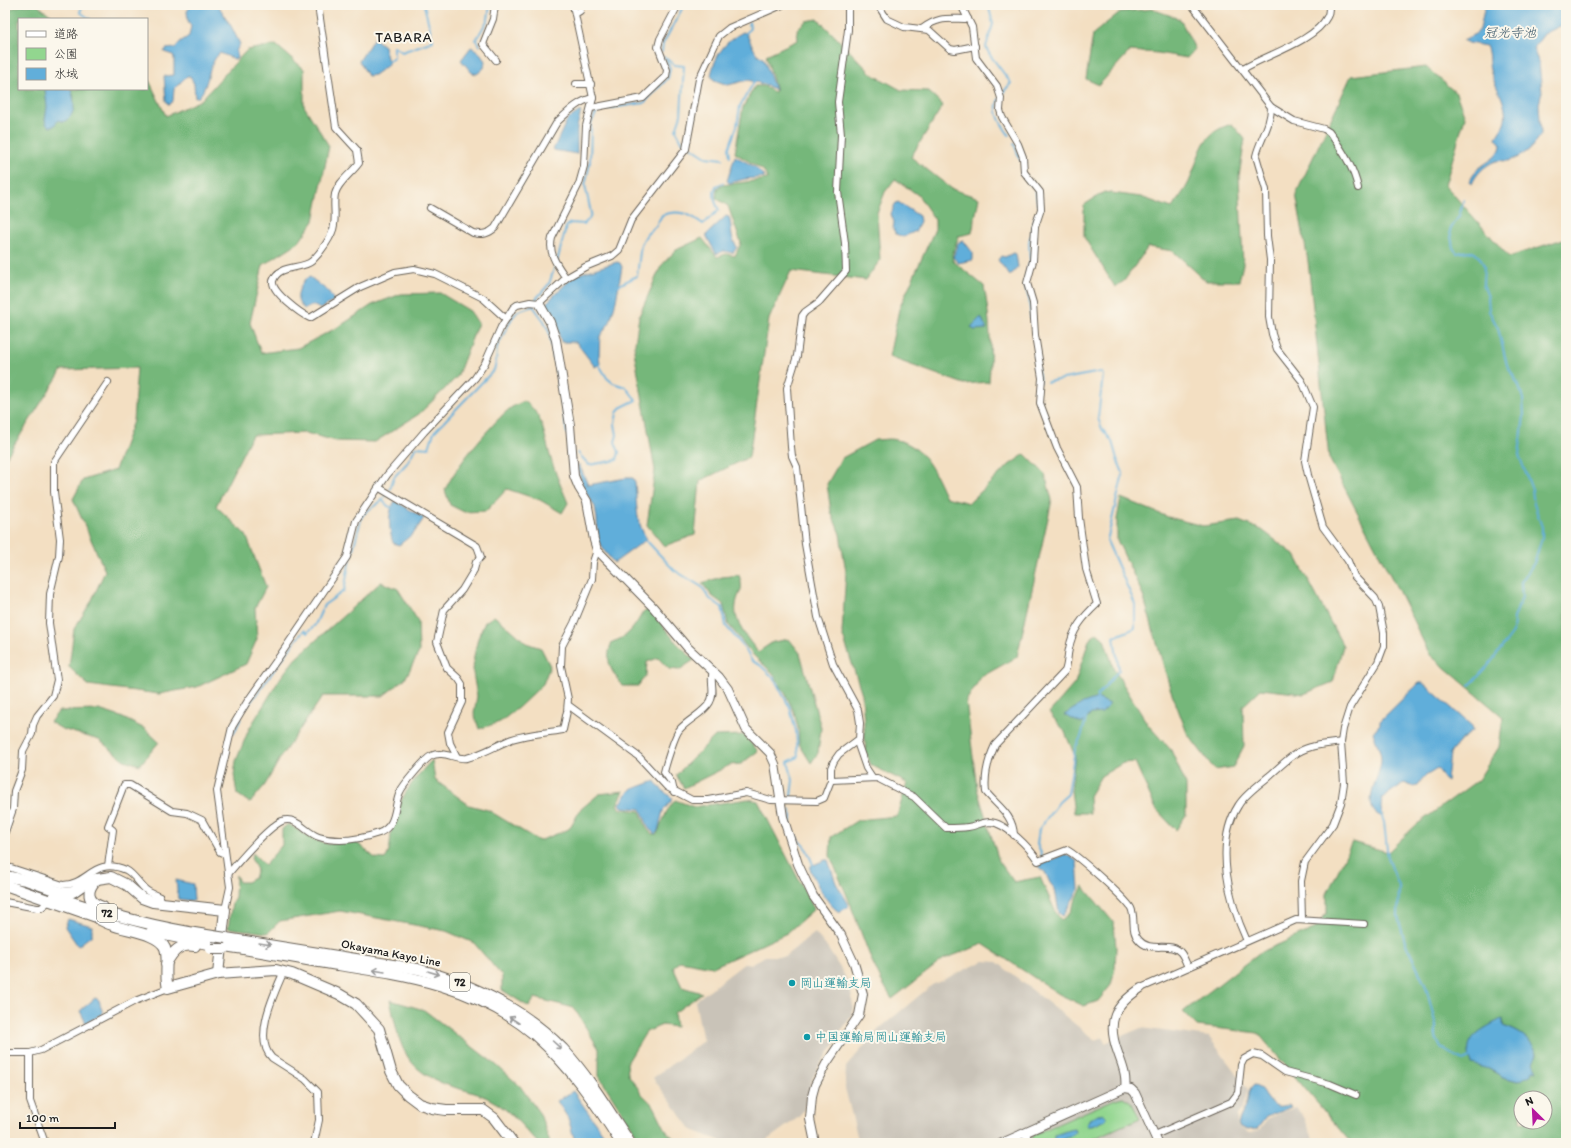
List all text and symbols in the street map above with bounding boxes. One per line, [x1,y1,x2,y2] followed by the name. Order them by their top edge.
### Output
[18,18,148,90] legend
[1484,25,1537,40] water label: 冠光寺池
[54,27,78,41] text: 道路
[375,29,433,46] district label: TABARA
[54,47,78,61] text: 公園
[54,67,78,81] text: 水域
[97,904,117,922] road number: 72
[340,936,442,970] street label: Okayama Kayo Line
[258,940,271,948] one-way arrow
[373,967,386,975] one-way arrow
[427,970,440,977] one-way arrow
[450,973,470,991] road number: 72
[800,976,872,990] place label: 岡山運輸支局
[787,978,797,988] marker: 岡山運輸支局
[508,1016,519,1024] one-way arrow
[815,1030,947,1044] place label: 中国運輸局岡山運輸支局
[802,1032,812,1042] marker: 中国運輸局岡山運輸支局
[552,1040,563,1049] one-way arrow
[1513,1090,1553,1130] north arrow
[1523,1094,1535,1109] text: N
[20,1104,115,1130] scale bar
[26,1111,59,1125] text: 100 m

